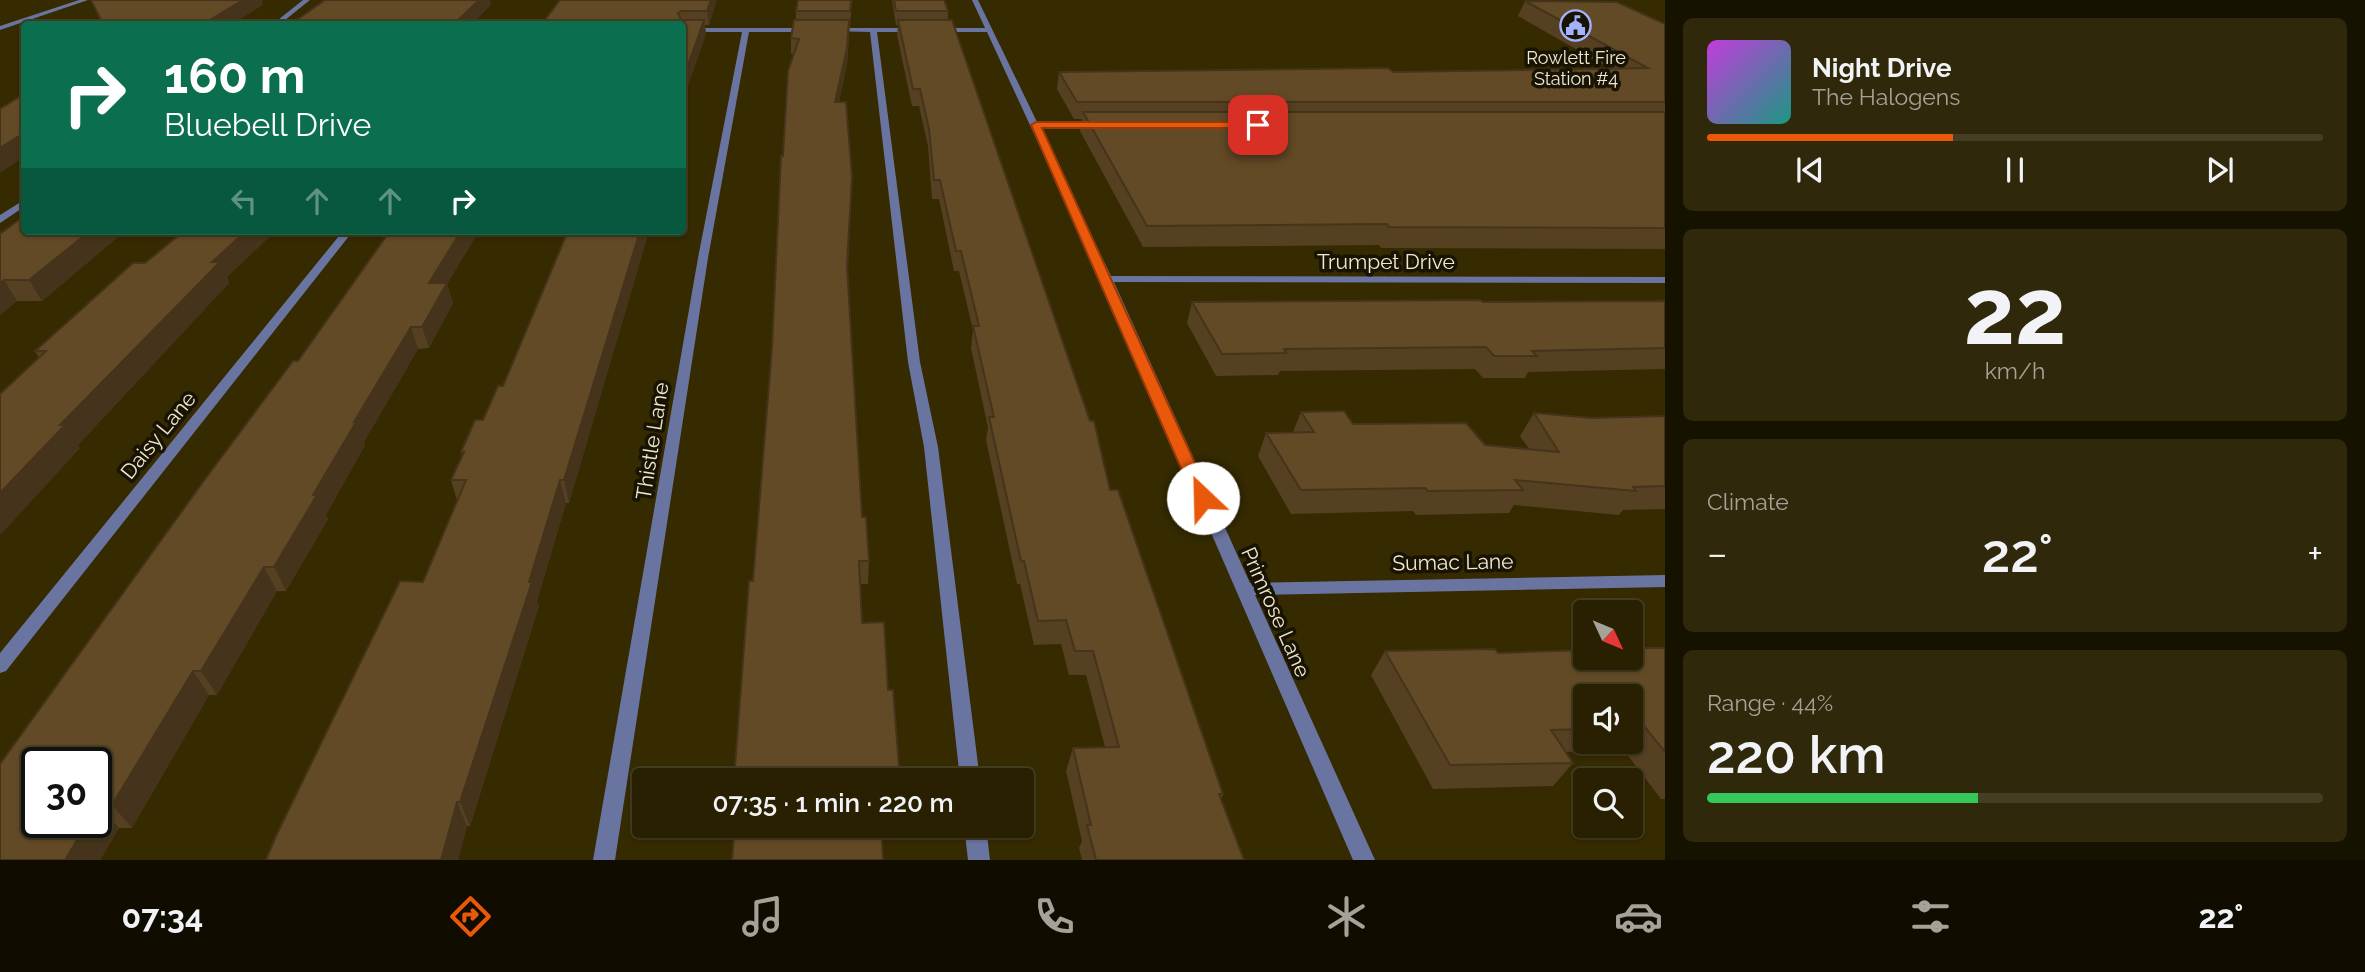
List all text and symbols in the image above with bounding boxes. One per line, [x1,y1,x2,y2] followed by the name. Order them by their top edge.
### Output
[1559,9,1593,43] public building icon: Rowlett Fire Station #4
[164,47,305,104] text: 160 m
[1526,47,1626,89] place label: Rowlett Fire Station #4
[49,49,140,140] icon: right
[1812,53,1951,83] text: Night Drive
[1812,83,1960,110] text: The Halogens
[1228,95,1288,155] pin
[164,106,371,143] text: Bluebell Drive
[1239,106,1277,144] icon: arrive
[1791,151,1829,189] icon: previous
[1996,151,2034,189] icon: pause
[2201,151,2239,189] icon: next
[225,182,263,220] icon: left
[298,182,336,220] icon: ahead
[371,182,409,220] icon: ahead
[444,182,482,220] icon: right
[1317,249,1455,274] street label: Trumpet Drive
[1964,258,2066,365] text: 22
[1985,357,2045,384] text: km/h
[630,381,674,501] street label: Thistle Lane
[115,386,201,484] street label: Daisy Lane
[1166,461,1240,535] position arrow
[1707,488,1789,515] text: Climate
[1982,523,2053,584] text: 22°
[1707,531,1727,576] text: −
[2307,531,2323,576] text: +
[1236,543,1316,681] street label: Primrose Lane
[1392,548,1514,576] street label: Sumac Lane
[1573,600,1643,670] north arrow
[1573,600,1643,838] map controls
[1573,684,1643,754] button: sound
[1707,689,1833,716] text: Range · 44%
[1707,724,1886,785] text: 220 km
[21,747,112,838] speed limit sign: 30
[1573,768,1643,838] button: search
[713,788,954,818] text: 07:35 · 1 min · 220 m
[446,892,495,941] icon: directions
[738,892,787,941] icon: music
[1030,892,1079,941] icon: phone
[1322,892,1371,941] icon: climate
[1614,892,1663,941] icon: car
[1906,892,1955,941] icon: filters
[122,898,203,935] text: 07:34
[2198,898,2243,935] text: 22°

